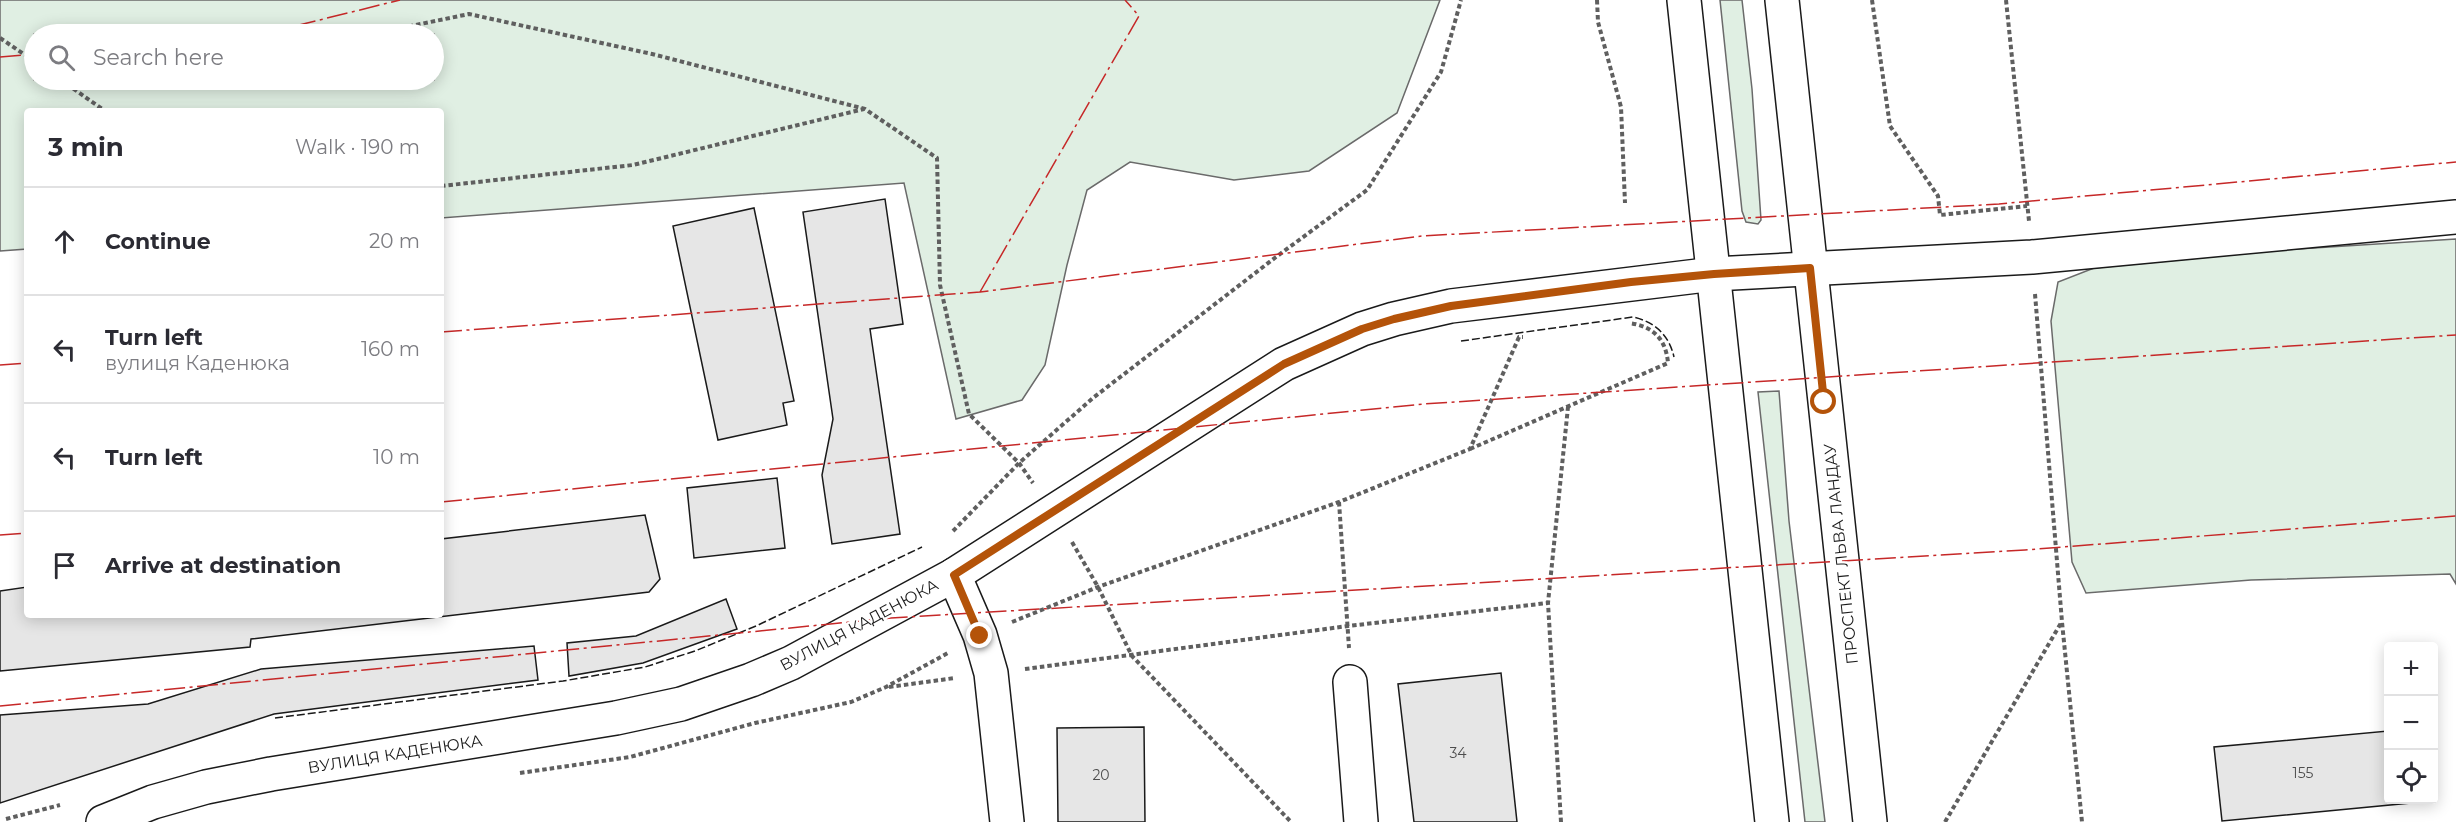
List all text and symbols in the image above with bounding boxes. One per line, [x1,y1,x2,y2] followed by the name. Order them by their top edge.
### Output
[24,24,444,90] search box
[45,41,78,74] icon: search
[93,44,224,71] text: Search here
[48,131,124,163] text: 3 min
[295,135,420,159] text: Walk · 190 m
[48,225,81,258] icon: ahead
[105,228,211,255] text: Continue
[369,229,420,253] text: 20 m
[105,324,203,351] text: Turn left
[48,333,81,366] icon: left
[361,337,420,361] text: 160 m
[105,351,290,375] text: вулиця Каденюка
[1810,388,1836,414] route start
[48,441,81,474] icon: left
[1820,442,1862,665] street label: ПРОСПЕКТ ЛЬВА ЛАНДАУ
[105,444,203,471] text: Turn left
[373,445,420,469] text: 10 m
[48,549,81,582] icon: arrive
[105,552,341,579] text: Arrive at destination
[777,575,941,675] street label: ВУЛИЦЯ КАДЕНЮКА
[966,622,992,648] route end
[2384,642,2438,804] map controls
[2384,642,2438,696] button: +
[2384,696,2438,750] button: −
[306,731,484,777] street label: ВУЛИЦЯ КАДЕНЮКА
[1449,744,1467,762] house number: 34
[2384,750,2438,804] button: locate
[2293,764,2313,782] house number: 155
[1092,766,1110,784] house number: 20

